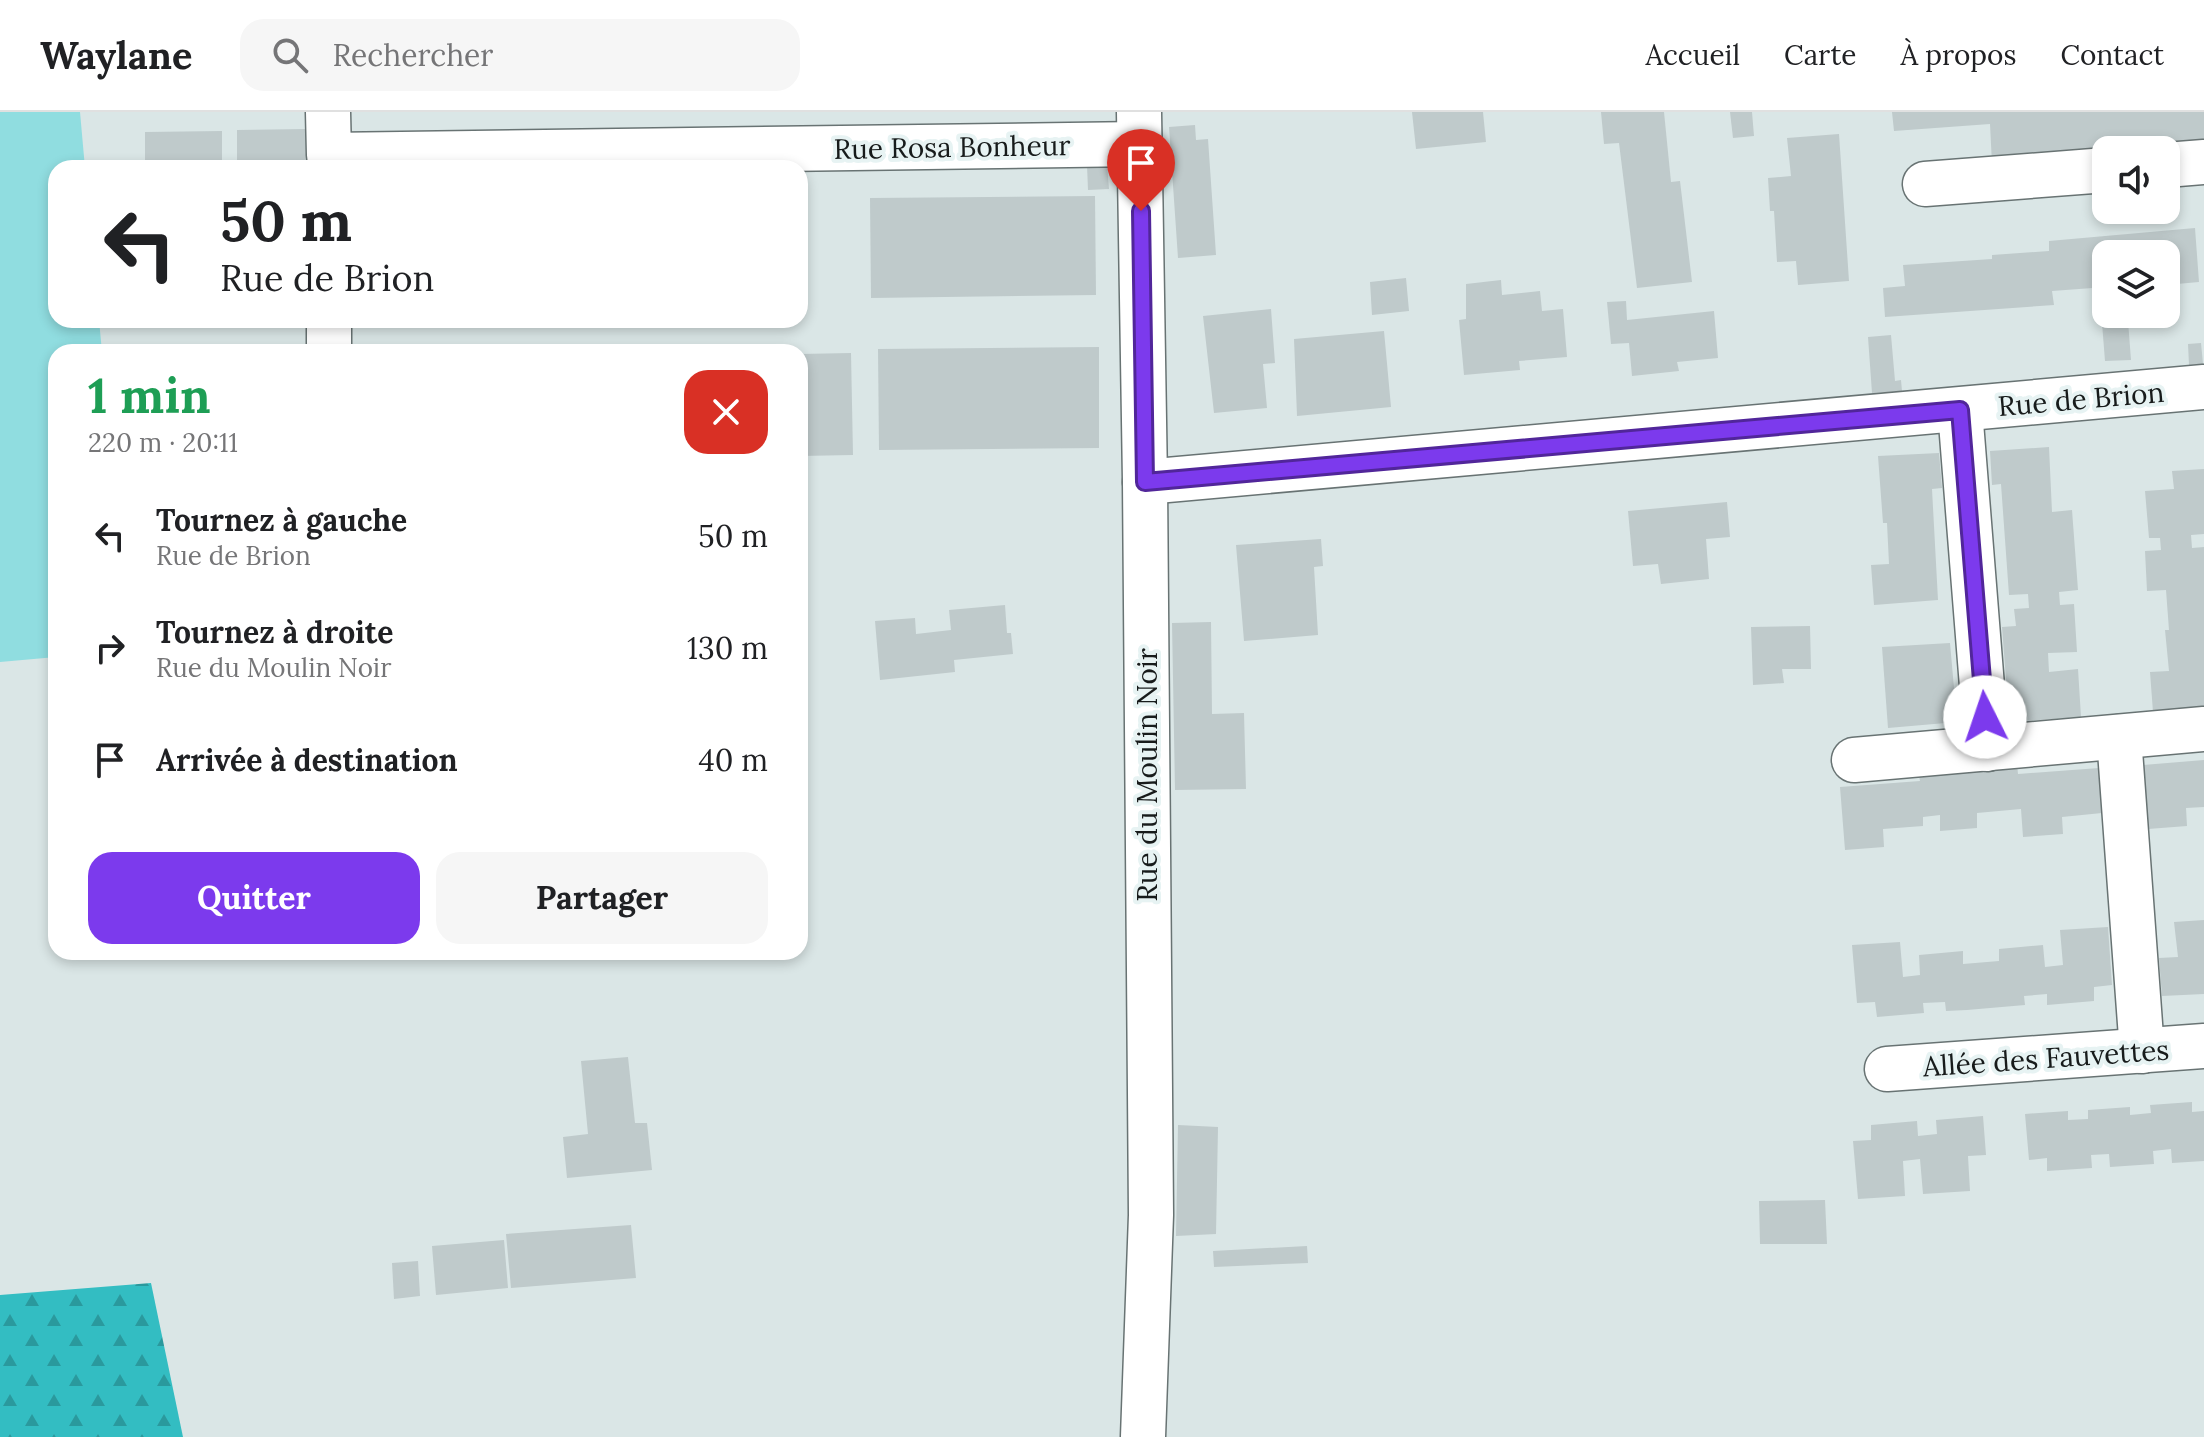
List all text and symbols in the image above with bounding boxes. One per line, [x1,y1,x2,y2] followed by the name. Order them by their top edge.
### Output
[240,19,800,91] search box
[40,31,192,79] text: Waylane
[268,33,312,77] icon: search
[332,36,493,74] text: Rechercher
[1646,37,1740,73] text: Accueil
[1784,37,1856,73] text: Carte
[1900,37,2016,73] text: À propos
[2060,37,2164,73] text: Contact
[833,127,1071,167] street label: Rue Rosa Bonheur
[1107,129,1175,211] pin
[2092,136,2180,328] map controls
[2092,136,2180,224] button: sound
[1119,141,1163,185] icon: arrive
[220,185,352,256] text: 50 m
[88,192,192,296] icon: left
[2092,240,2180,328] button: layers
[220,255,434,301] text: Rue de Brion
[88,365,211,426] text: 1 min
[684,370,768,454] button: close
[1996,374,2166,424] street label: Rue de Brion
[88,426,238,459] text: 220 m · 20:11
[156,501,407,539] text: Tournez à gauche
[88,514,132,558] icon: left
[698,517,768,555] text: 50 m
[156,539,311,572] text: Rue de Brion
[156,613,393,651] text: Tournez à droite
[88,626,132,670] icon: right
[687,629,768,667] text: 130 m
[1129,648,1165,902] street label: Rue du Moulin Noir
[156,651,391,684] text: Rue du Moulin Noir
[1943,675,2027,759] position arrow
[88,738,132,782] icon: arrive
[156,741,458,779] text: Arrivée à destination
[698,741,768,779] text: 40 m
[88,852,420,944] button: Quitter
[436,852,768,944] button: Partager
[1921,1031,2170,1085] street label: Allée des Fauvettes

